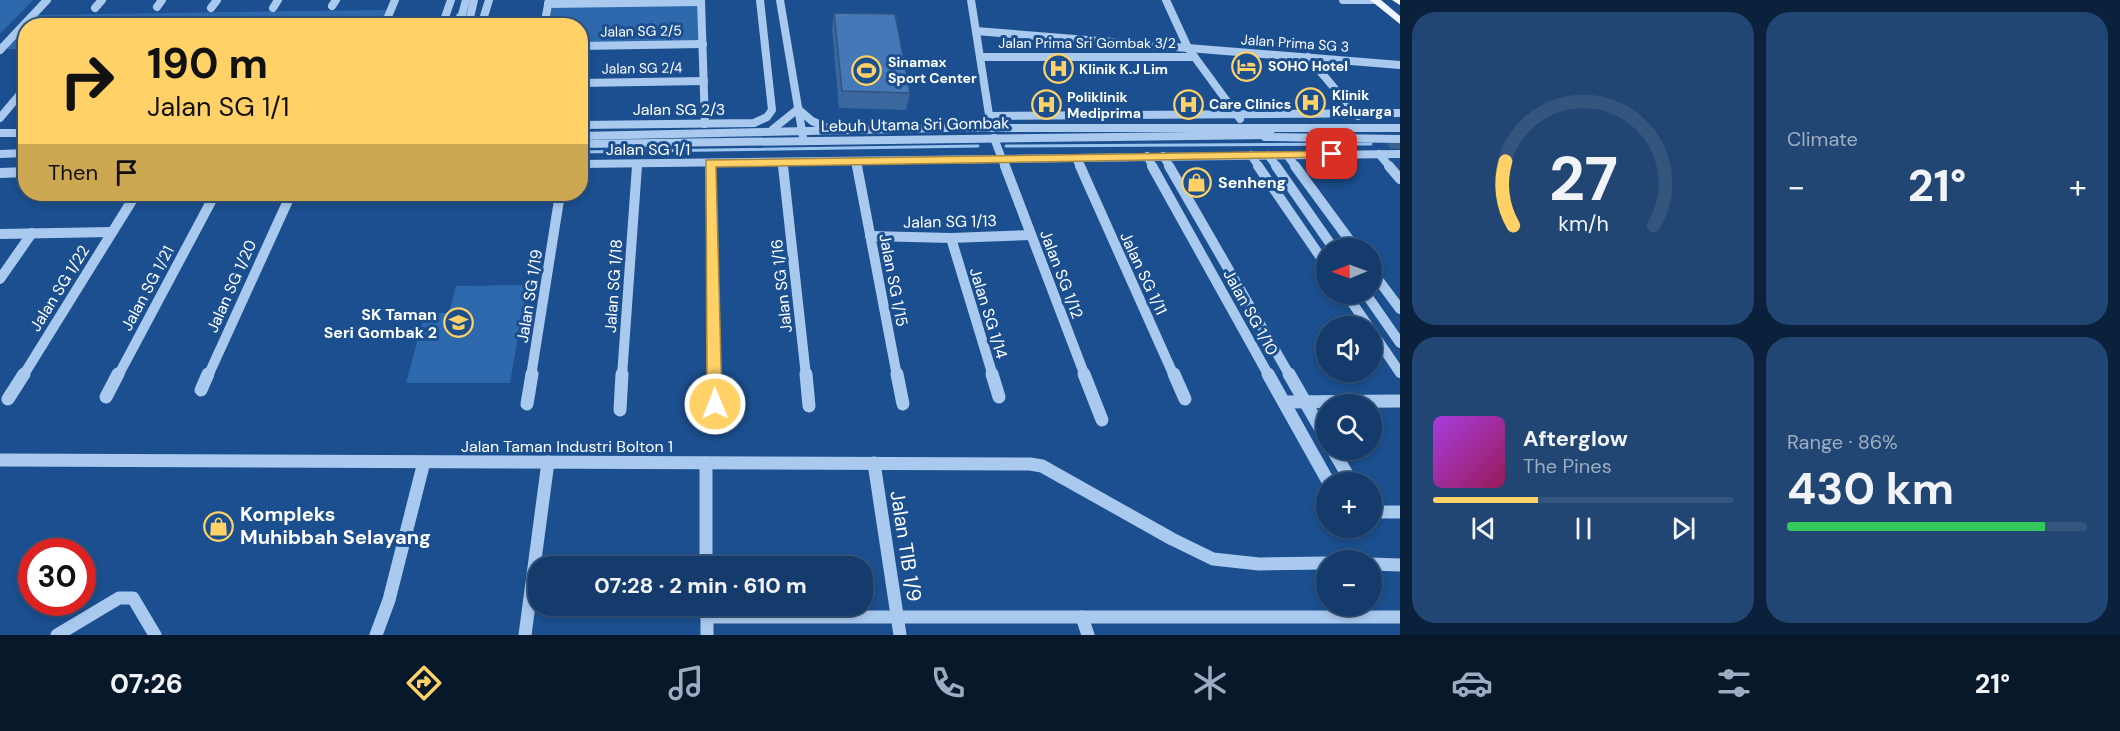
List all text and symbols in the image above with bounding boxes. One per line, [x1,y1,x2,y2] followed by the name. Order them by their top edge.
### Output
[600,21,682,41] street label: Jalan SG 2/5
[1240,30,1350,56] street label: Jalan Prima SG 3
[998,34,1176,52] street label: Jalan Prima Sri Gombak 3/2
[147,36,268,91] text: 190 m
[48,42,126,120] icon: right
[1231,50,1263,82] hotel icon: SOHO Hotel
[888,53,977,87] place label: Sinamax Sport Center
[1042,53,1074,85] hospital icon: Klinik K.J Lim
[851,54,883,86] sports icon: Sinamax Sport Center
[1268,57,1348,75] place label: SOHO Hotel
[602,58,683,78] street label: Jalan SG 2/4
[1079,60,1168,78] place label: Klinik K.J Lim
[1332,86,1392,120] place label: Klinik Keluarga
[1295,87,1327,119] hospital icon: Klinik Keluarga
[1067,88,1141,122] place label: Poliklinik Mediprima
[1172,88,1204,120] hospital icon: Care Clinics
[147,89,289,124] text: Jalan SG 1/1
[1030,89,1062,121] hospital icon: Poliklinik Mediprima
[1209,95,1291,113] place label: Care Clinics
[633,99,725,120] street label: Jalan SG 2/3
[821,112,1009,137] street label: Lebuh Utama Sri Gombak
[1787,126,1858,152] text: Climate
[1306,128,1357,179] pin
[1315,137,1348,170] icon: arrive
[1548,138,1618,219] text: 27
[606,139,690,160] street label: Jalan SG 1/1
[110,156,143,189] icon: arrive
[1908,156,1966,215] text: 21°
[48,158,98,187] text: Then
[1787,165,1805,208] text: −
[2069,165,2087,208] text: +
[1181,166,1213,198] shop icon: Senheng
[1218,172,1286,193] place label: Senheng
[903,210,997,233] street label: Jalan SG 1/13
[1558,210,1608,238] text: km/h
[1035,227,1088,322] street label: Jalan SG 1/12
[1115,228,1172,318] street label: Jalan SG 1/11
[874,232,913,328] street label: Jalan SG 1/15
[202,237,261,336] street label: Jalan SG 1/20
[600,238,627,334] street label: Jalan SG 1/18
[766,238,797,334] street label: Jalan SG 1/16
[1316,238,1382,304] north arrow
[1316,238,1382,616] map controls
[25,241,94,335] street label: Jalan SG 1/22
[116,242,179,334] street label: Jalan SG 1/21
[512,248,547,344] street label: Jalan SG 1/19
[965,265,1012,361] street label: Jalan SG 1/14
[1218,265,1283,359] street label: Jalan SG 1/10
[324,304,437,343] place label: SK Taman Seri Gombak 2
[442,307,474,339] school or university icon: SK Taman Seri Gombak 2
[1316,316,1382,382] button: sound
[683,372,747,436] position arrow
[1316,394,1382,460] button: search
[1523,424,1628,453] text: Afterglow
[1787,429,1898,455] text: Range · 86%
[461,436,673,457] street label: Jalan Taman Industri Bolton 1
[1523,453,1612,479] text: The Pines
[1787,459,1954,518] text: 430 km
[1316,472,1382,538] button: +
[884,489,928,603] street label: Jalan TIB 1/9
[240,501,431,550] place label: Kompleks Muhibbah Selayang
[203,510,235,542] shop icon: Kompleks Muhibbah Selayang
[1467,512,1500,545] icon: previous
[1567,512,1600,545] icon: pause
[1667,512,1700,545] icon: next
[18,538,96,616] speed limit sign: 30
[1316,550,1382,616] button: −
[594,571,807,600] text: 07:28 · 2 min · 610 m
[403,662,445,704] icon: directions
[665,662,707,704] icon: music
[927,662,969,704] icon: phone
[1189,662,1231,704] icon: climate
[1451,662,1493,704] icon: car
[1713,662,1755,704] icon: filters
[110,666,183,701] text: 07:26
[1975,666,2010,701] text: 21°

